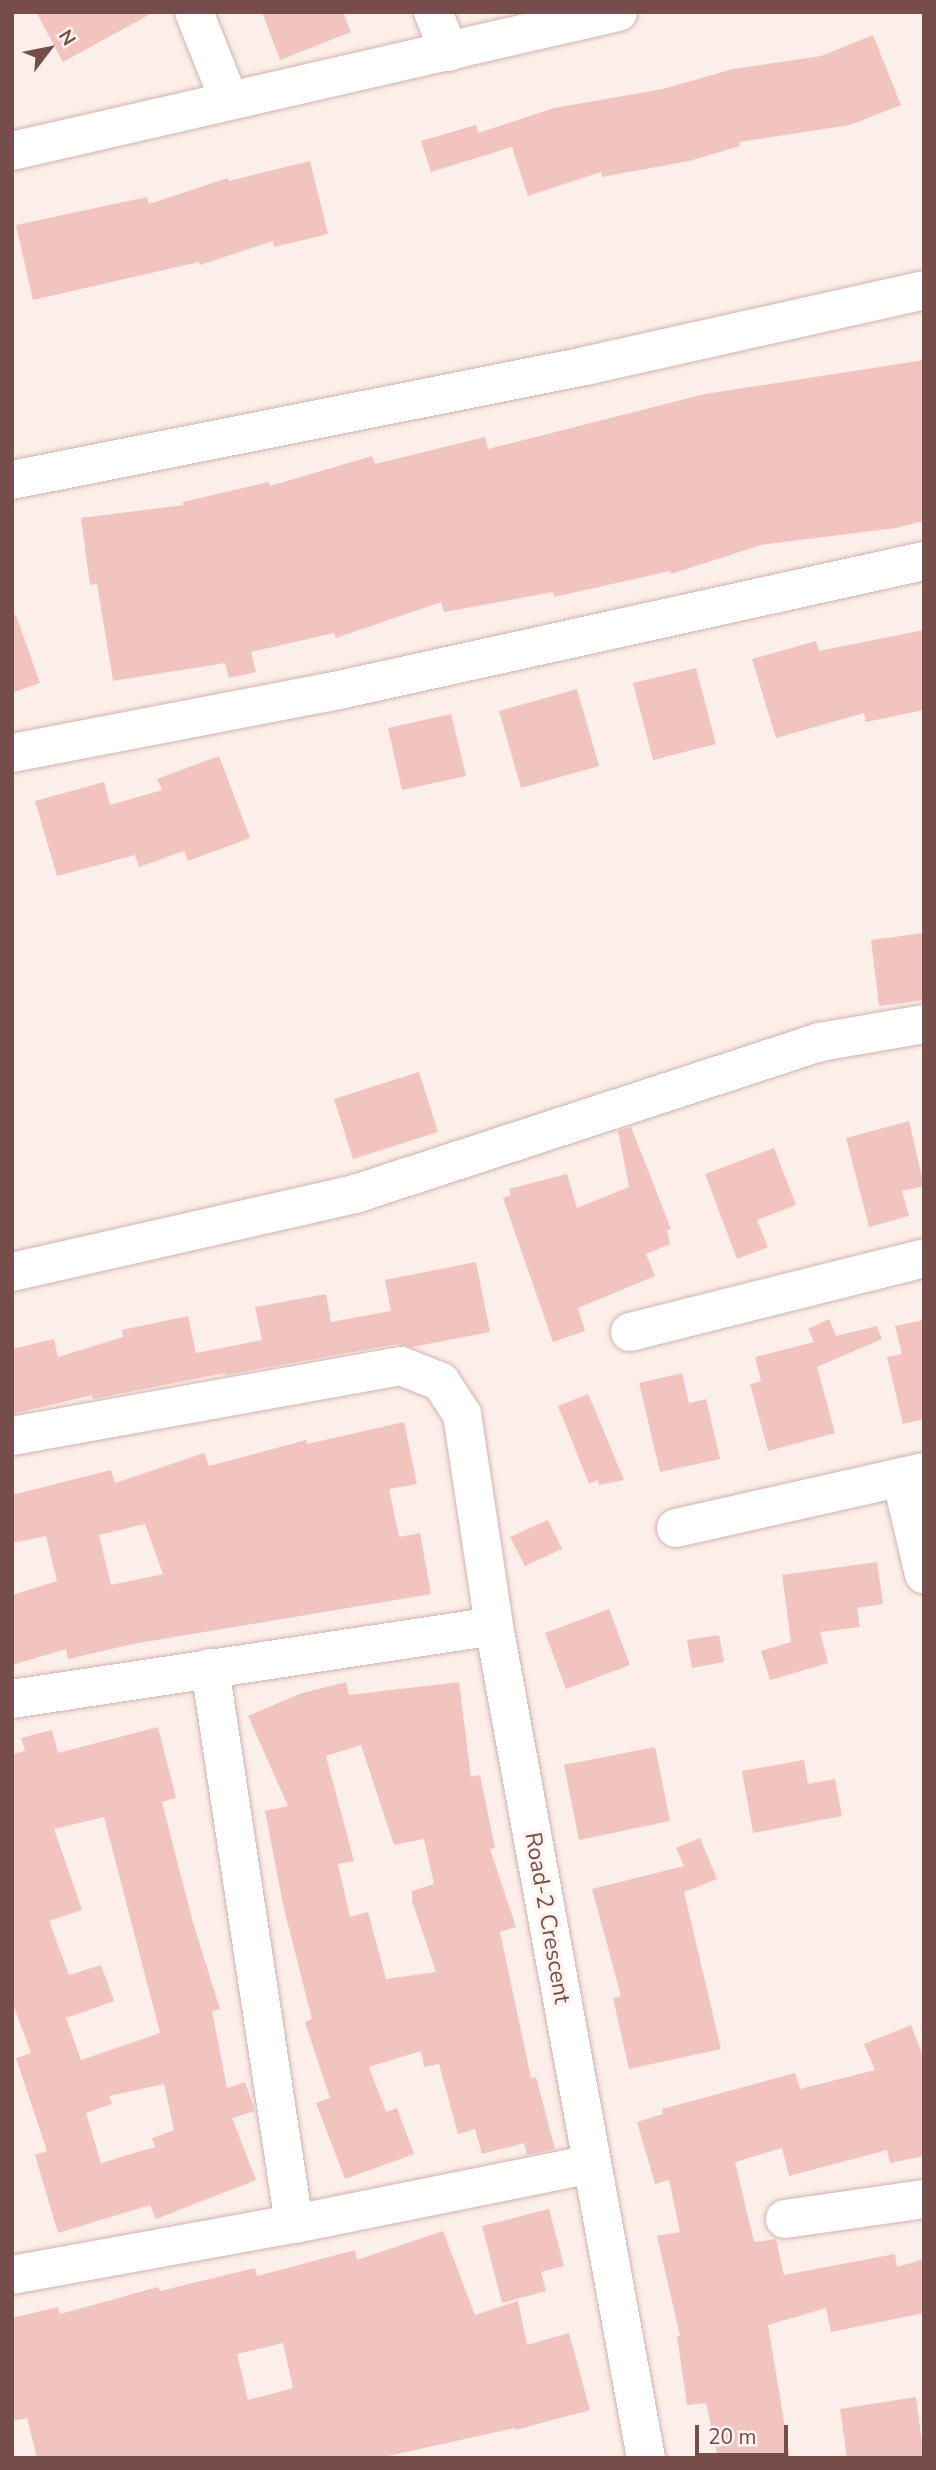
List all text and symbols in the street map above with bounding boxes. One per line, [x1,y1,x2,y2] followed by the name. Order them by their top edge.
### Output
[14,14,84,84] north arrow
[52,25,82,51] text: N
[518,1830,576,2006] street label: Road-2 Crescent
[698,2410,791,2454] scale bar
[708,2423,757,2451] text: 20 m

